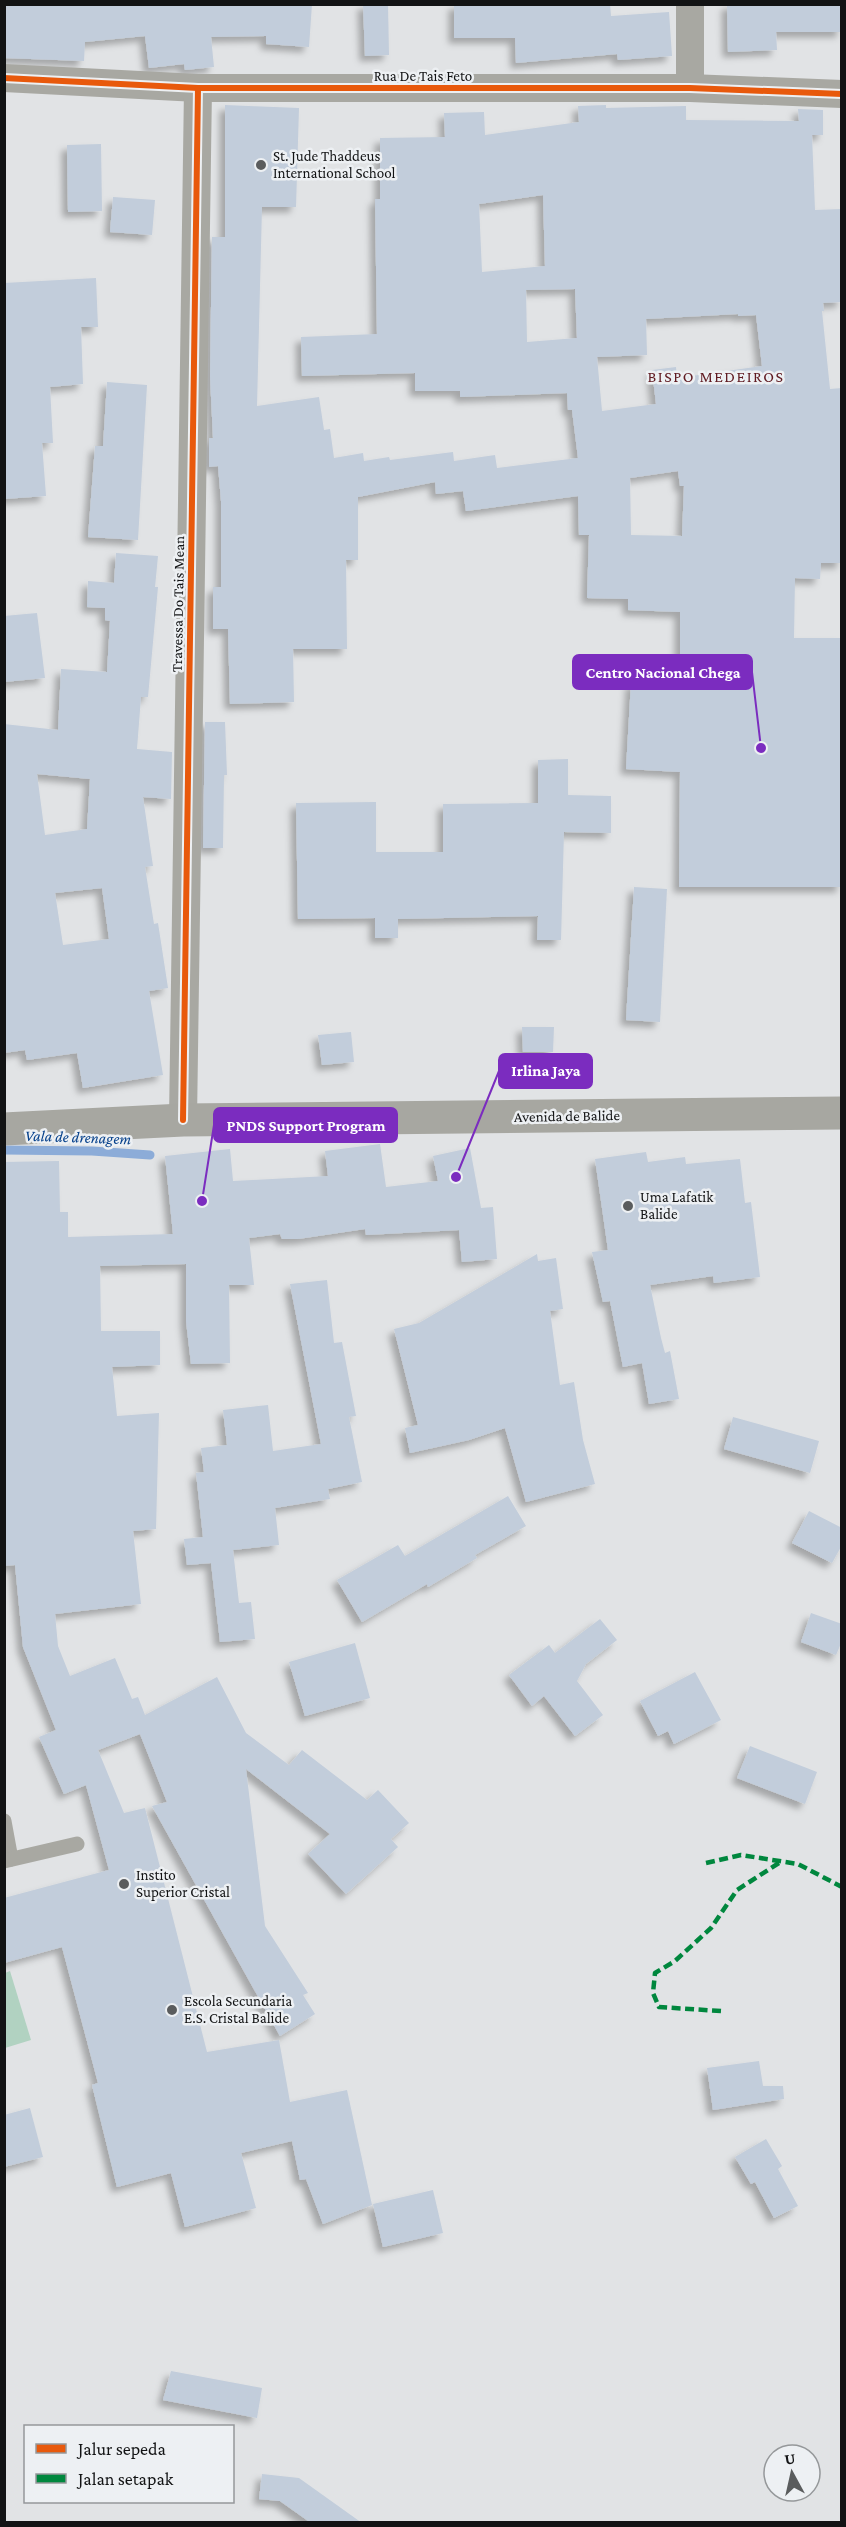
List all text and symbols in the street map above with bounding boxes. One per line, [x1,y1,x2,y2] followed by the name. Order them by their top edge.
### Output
[374,68,472,84] street label: Rua De Tais Feto
[273,148,396,181] place label: St. Jude Thaddeus International School
[254,158,268,172] marker: St. Jude Thaddeus International School
[648,368,784,385] district label: BISPO MEDEIROS
[169,536,187,672] street label: Travessa Do Tais Mean
[573,655,752,689] callout: Centro Nacional Chega
[586,664,741,681] text: Centro Nacional Chega
[499,1054,592,1088] callout: Irlina Jaya
[511,1062,581,1079] text: Irlina Jaya
[514,1107,621,1125] street label: Avenida de Balide
[214,1108,397,1142] callout: PNDS Support Program
[227,1117,386,1134] text: PNDS Support Program
[25,1127,132,1148] water label: Vala de drenagem
[640,1189,714,1222] place label: Uma Lafatik Balide
[621,1199,635,1213] marker: Uma Lafatik Balide
[136,1867,230,1901] place label: Instito Superior Cristal
[117,1877,131,1891] marker: Instito Superior Cristal
[184,1993,292,2026] place label: Escola Secundaria E.S. Cristal Balide
[165,2003,179,2017] marker: Escola Secundaria E.S. Cristal Balide
[24,2425,234,2503] legend
[76,2439,166,2459] text: Jalur sepeda
[762,2443,822,2503] north arrow
[783,2449,797,2468] text: U
[76,2469,174,2489] text: Jalan setapak

